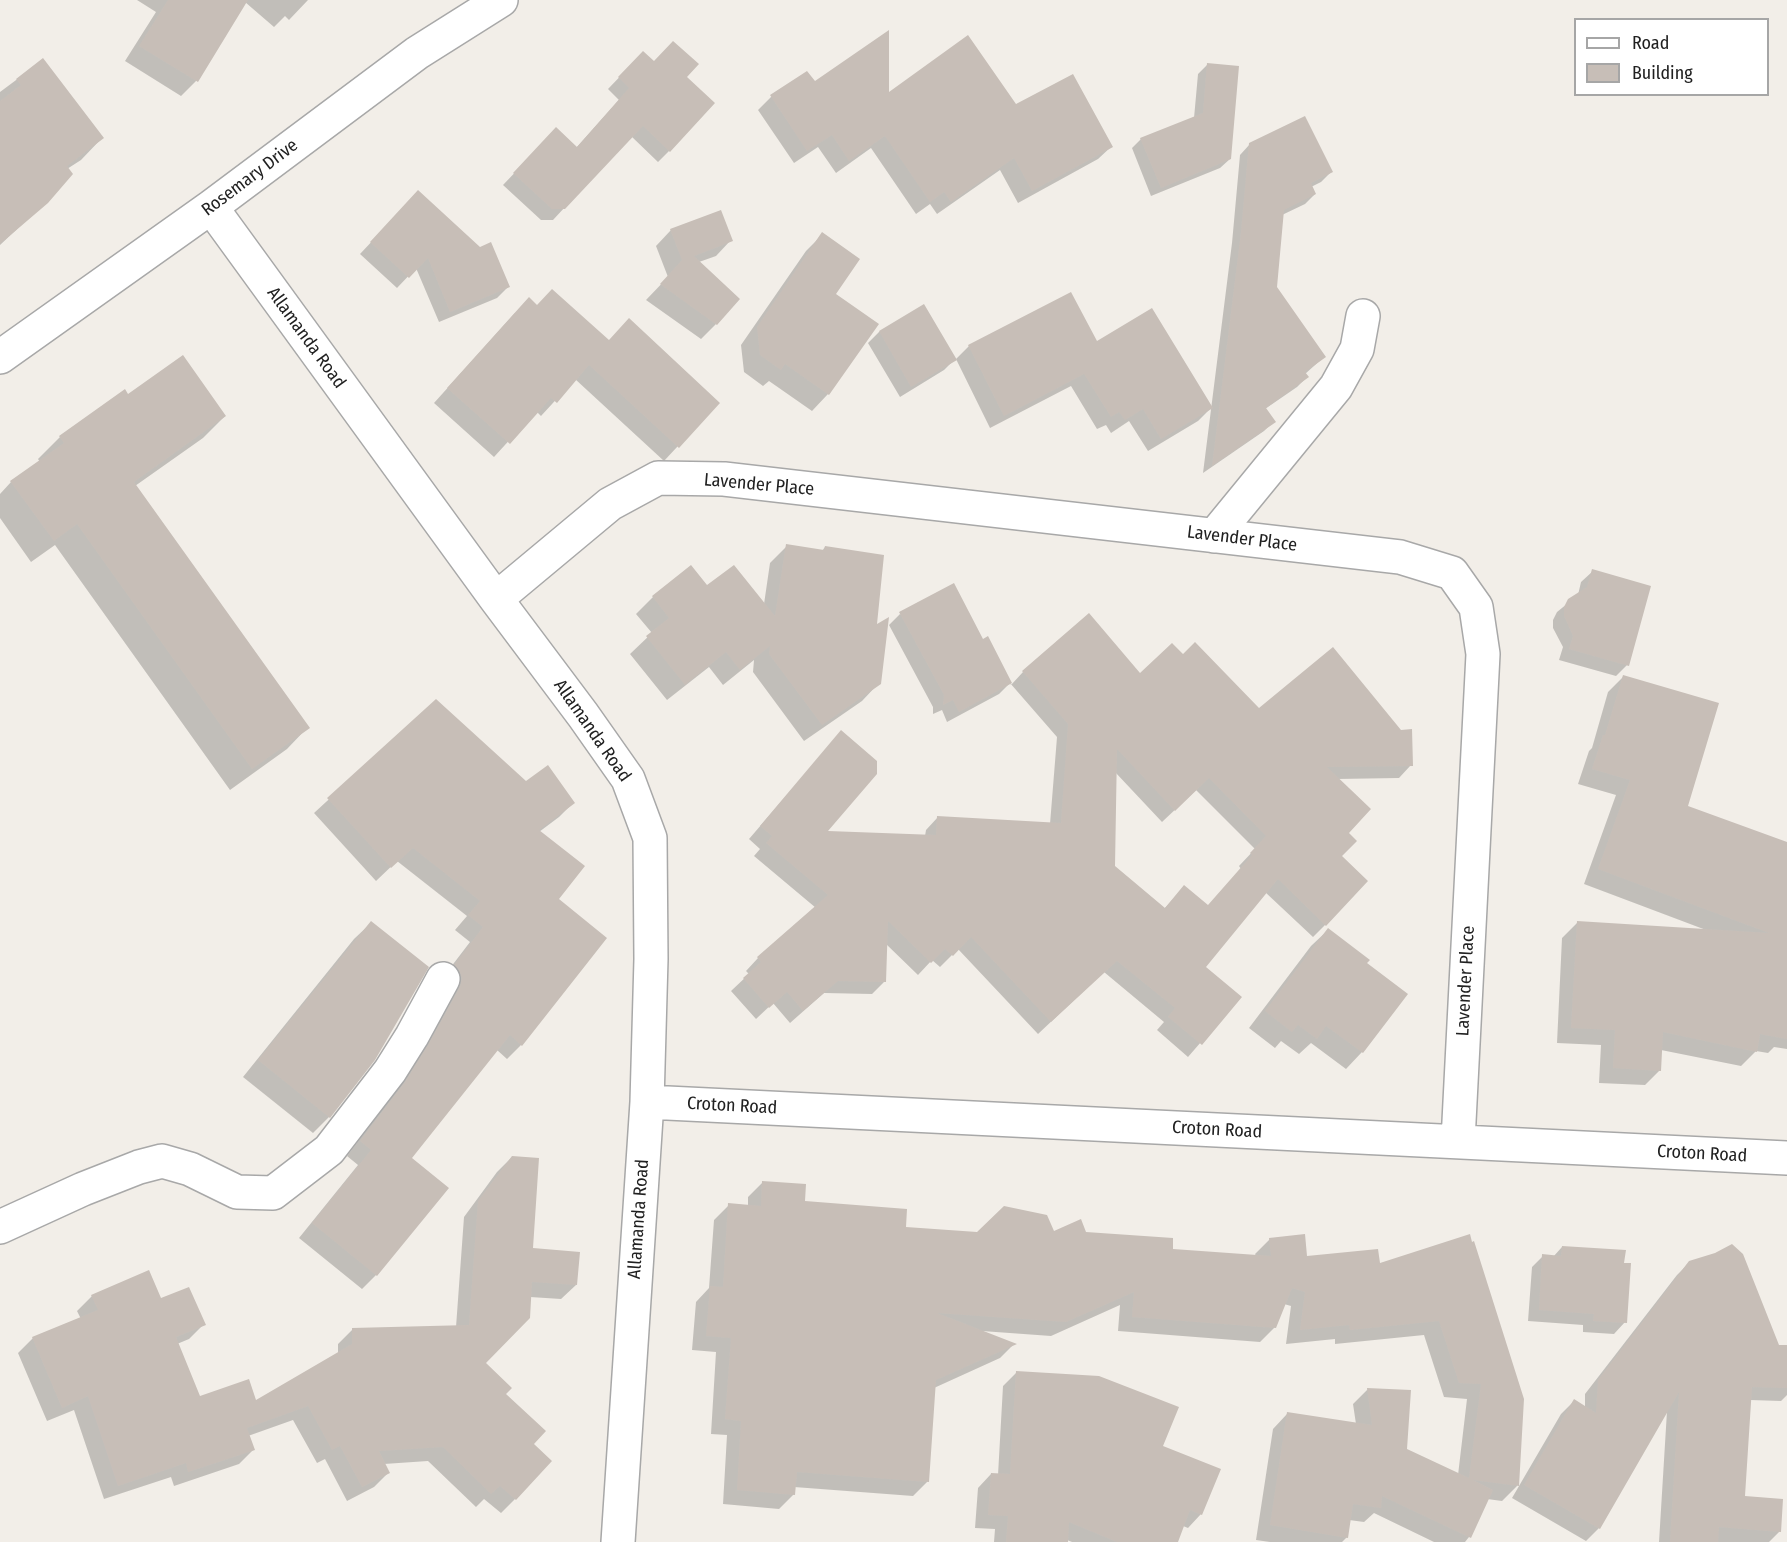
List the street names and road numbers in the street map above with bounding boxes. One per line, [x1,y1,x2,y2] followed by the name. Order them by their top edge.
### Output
[198,135,302,221] street label: Rosemary Drive
[262,283,350,393] street label: Allamanda Road
[703,469,815,501] street label: Lavender Place
[1186,522,1298,556] street label: Lavender Place
[549,676,635,786] street label: Allamanda Road
[1452,925,1480,1037] street label: Lavender Place
[686,1093,778,1119] street label: Croton Road
[1171,1117,1263,1143] street label: Croton Road
[1656,1141,1748,1167] street label: Croton Road
[624,1158,654,1280] street label: Allamanda Road

